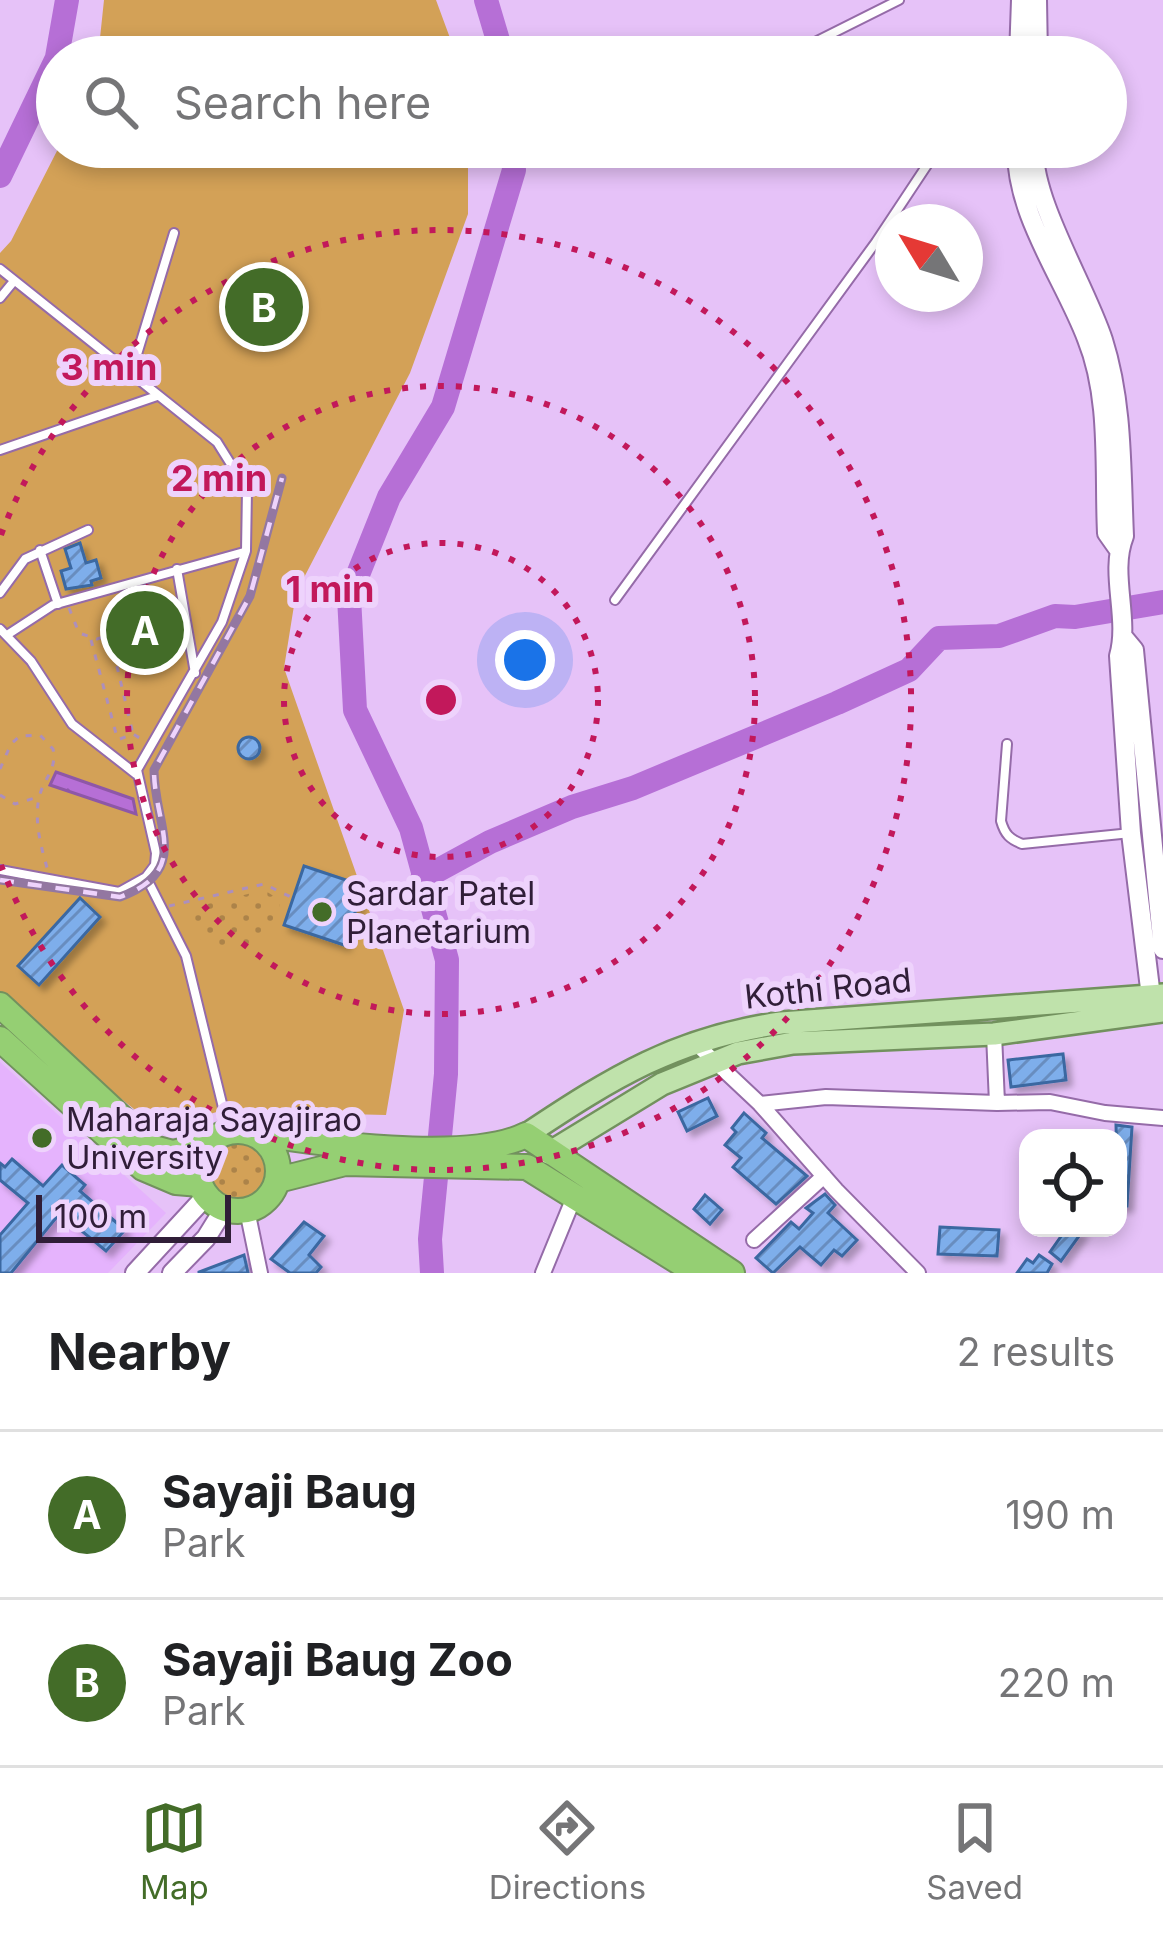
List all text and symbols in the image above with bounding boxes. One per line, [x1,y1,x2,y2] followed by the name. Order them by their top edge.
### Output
[36,36,1127,168] search box
[78,69,144,135] icon: search
[174,75,431,130] text: Search here
[875,204,983,312] north arrow
[225,262,303,352] pin: B
[61,345,157,389] text: 3 min
[171,456,267,500] text: 2 min
[285,567,375,611] text: 1 min
[106,585,184,675] pin: A
[495,630,555,690] your location
[420,679,462,721] centre of rings
[346,873,535,951] place label: Sardar Patel Planetarium
[309,899,335,925] marker: Sardar Patel Planetarium
[742,959,914,1017] street label: Kothi Road
[66,1099,362,1177] place label: Maharaja Sayajirao University
[29,1125,55,1151] marker: Maharaja Sayajirao University
[1019,1129,1127,1237] map controls
[1019,1129,1127,1237] button: locate
[36,1189,231,1242] scale bar
[54,1196,147,1236] text: 100 m
[48,1321,231,1382] text: Nearby
[957,1328,1115,1375] text: 2 results
[162,1464,417,1519] text: Sayaji Baug
[72,1491,102,1538] text: A
[1005,1491,1115,1538] text: 190 m
[162,1519,246,1566] text: Park
[162,1632,513,1687] text: Sayaji Baug Zoo
[74,1659,100,1706] text: B
[998,1659,1115,1706] text: 220 m
[162,1687,246,1734] text: Park
[140,1795,209,1907] tab: Map
[489,1795,646,1907] tab: Directions
[926,1795,1023,1907] tab: Saved

